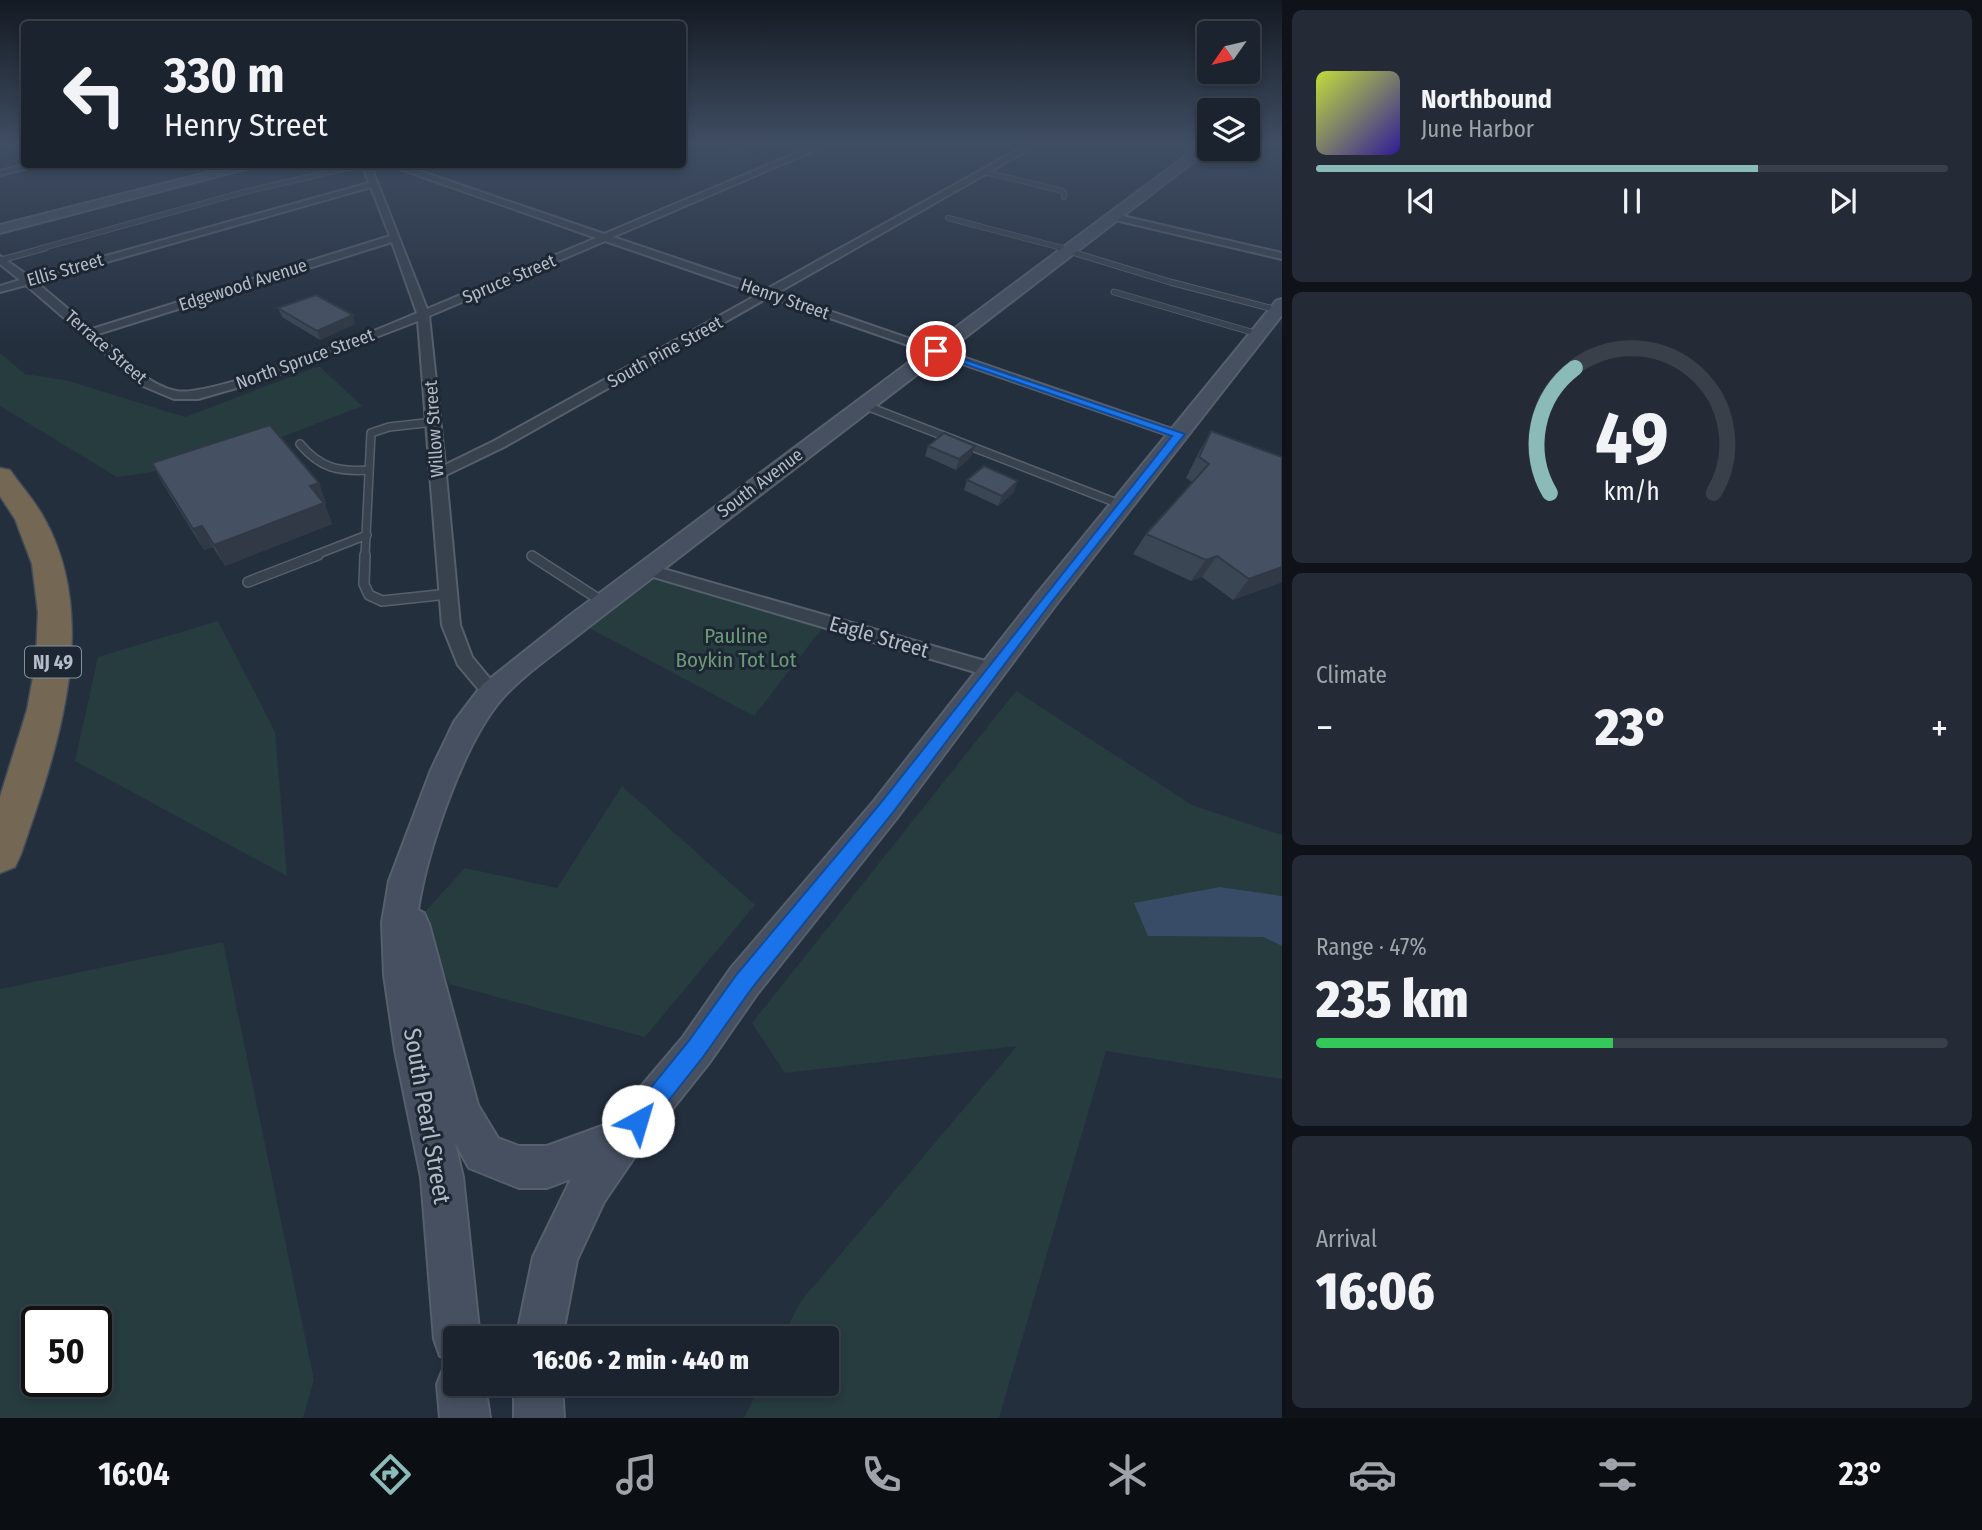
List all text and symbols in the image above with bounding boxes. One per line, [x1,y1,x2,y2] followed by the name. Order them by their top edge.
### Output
[1197,21,1260,84] north arrow
[1197,21,1260,161] map controls
[164,46,285,105] text: 330 m
[49,49,140,140] icon: left
[1421,84,1552,115] text: Northbound
[1197,98,1260,161] button: layers
[164,106,328,144] text: Henry Street
[1421,115,1534,143] text: June Harbor
[1402,182,1440,220] icon: previous
[1613,182,1651,220] icon: pause
[1824,182,1862,220] icon: next
[24,249,106,291] street label: Ellis Street
[459,250,559,308] street label: Spruce Street
[176,254,310,316] street label: Edgewood Avenue
[738,274,832,324] street label: Henry Street
[60,305,152,389] street label: Terrace Street
[604,311,727,393] street label: South Pine Street
[906,321,966,381] pin
[233,324,377,394] street label: North Spruce Street
[917,332,955,370] icon: arrive
[420,380,448,478] street label: Willow Street
[1595,396,1669,483] text: 49
[713,444,807,522] street label: South Avenue
[1604,477,1660,507] text: km/h
[826,610,932,664] street label: Eagle Street
[675,623,797,673] park label: Pauline Boykin Tot Lot
[25,646,81,678] road number: NJ 49
[1316,661,1387,689] text: Climate
[1595,696,1669,759] text: 23°
[1316,705,1333,751] text: −
[1931,705,1948,751] text: +
[1316,933,1427,961] text: Range · 47%
[1316,968,1469,1031] text: 235 km
[398,1026,456,1206] street label: South Pearl Street
[601,1084,675,1158] position arrow
[1316,1225,1377,1253] text: Arrival
[1316,1260,1435,1323] text: 16:06
[21,1306,112,1397] speed limit sign: 50
[533,1345,749,1376] text: 16:06 · 2 min · 440 m
[366,1450,415,1499] icon: directions
[612,1450,661,1499] icon: music
[857,1450,906,1499] icon: phone
[1103,1450,1152,1499] icon: climate
[1348,1450,1397,1499] icon: car
[1593,1450,1642,1499] icon: filters
[98,1455,170,1493] text: 16:04
[1839,1455,1884,1493] text: 23°

